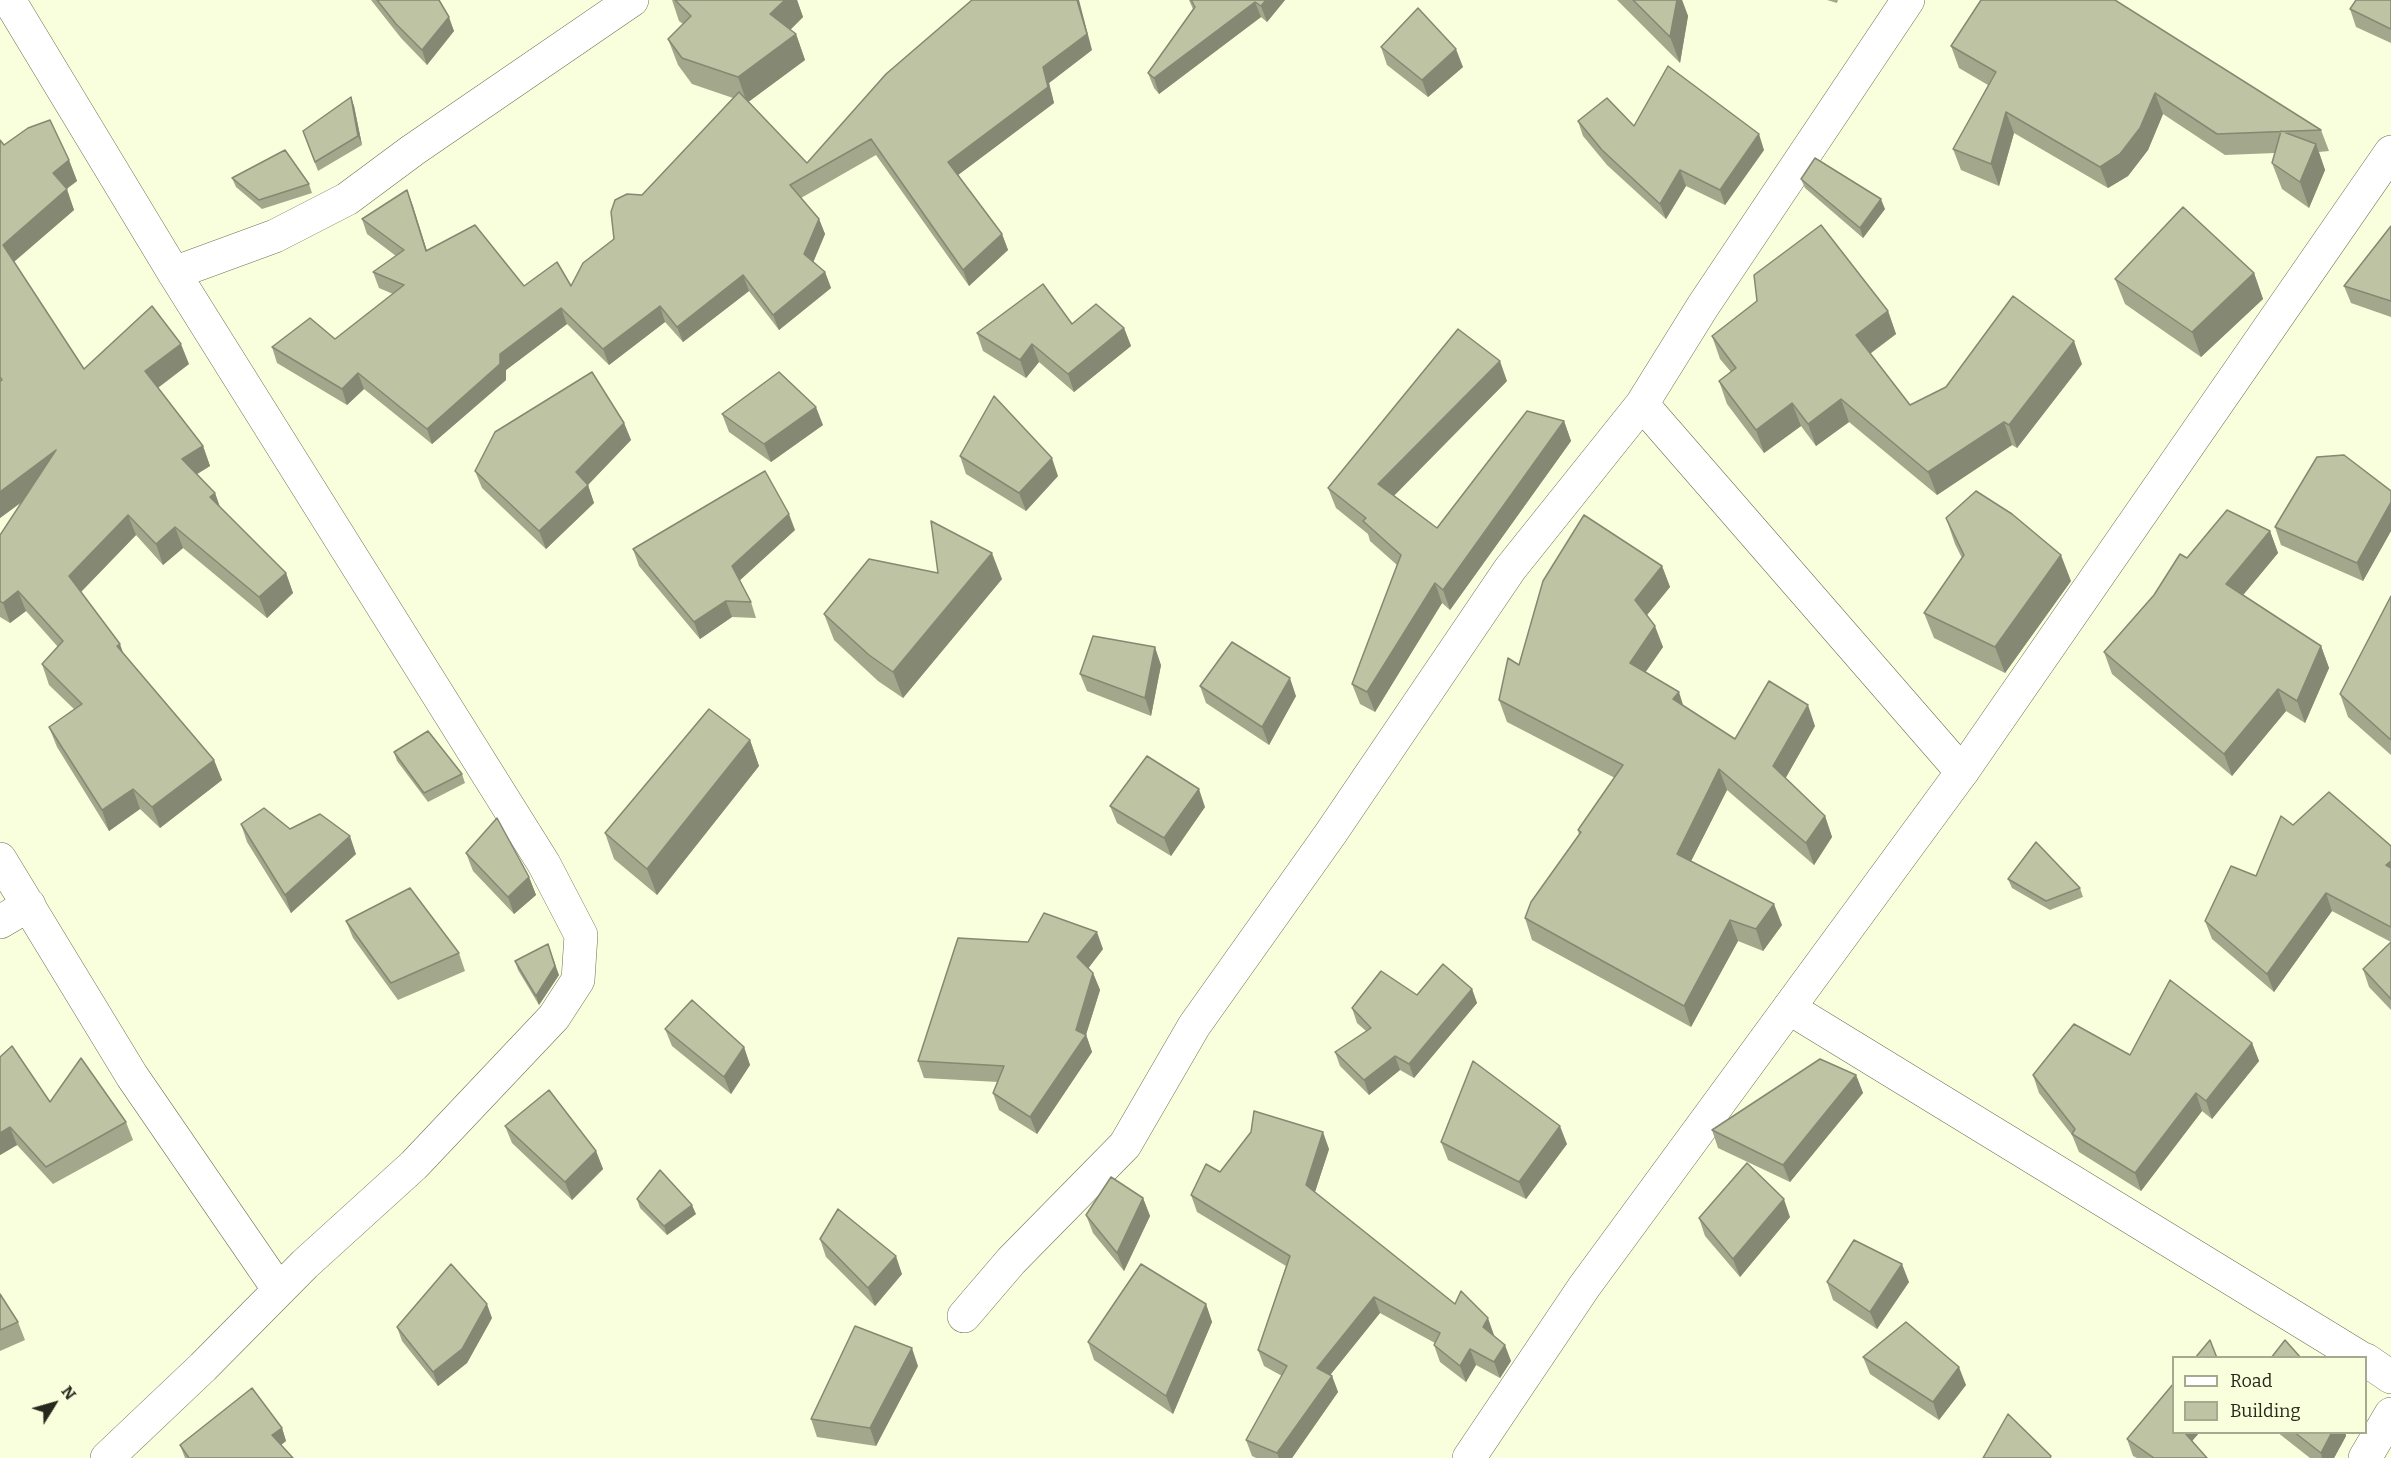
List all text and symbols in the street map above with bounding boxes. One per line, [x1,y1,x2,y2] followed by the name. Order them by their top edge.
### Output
[2172,1356,2367,1434] legend
[2230,1370,2272,1392] text: Road
[24,1374,84,1434] north arrow
[57,1382,80,1404] text: N
[2230,1400,2301,1422] text: Building

